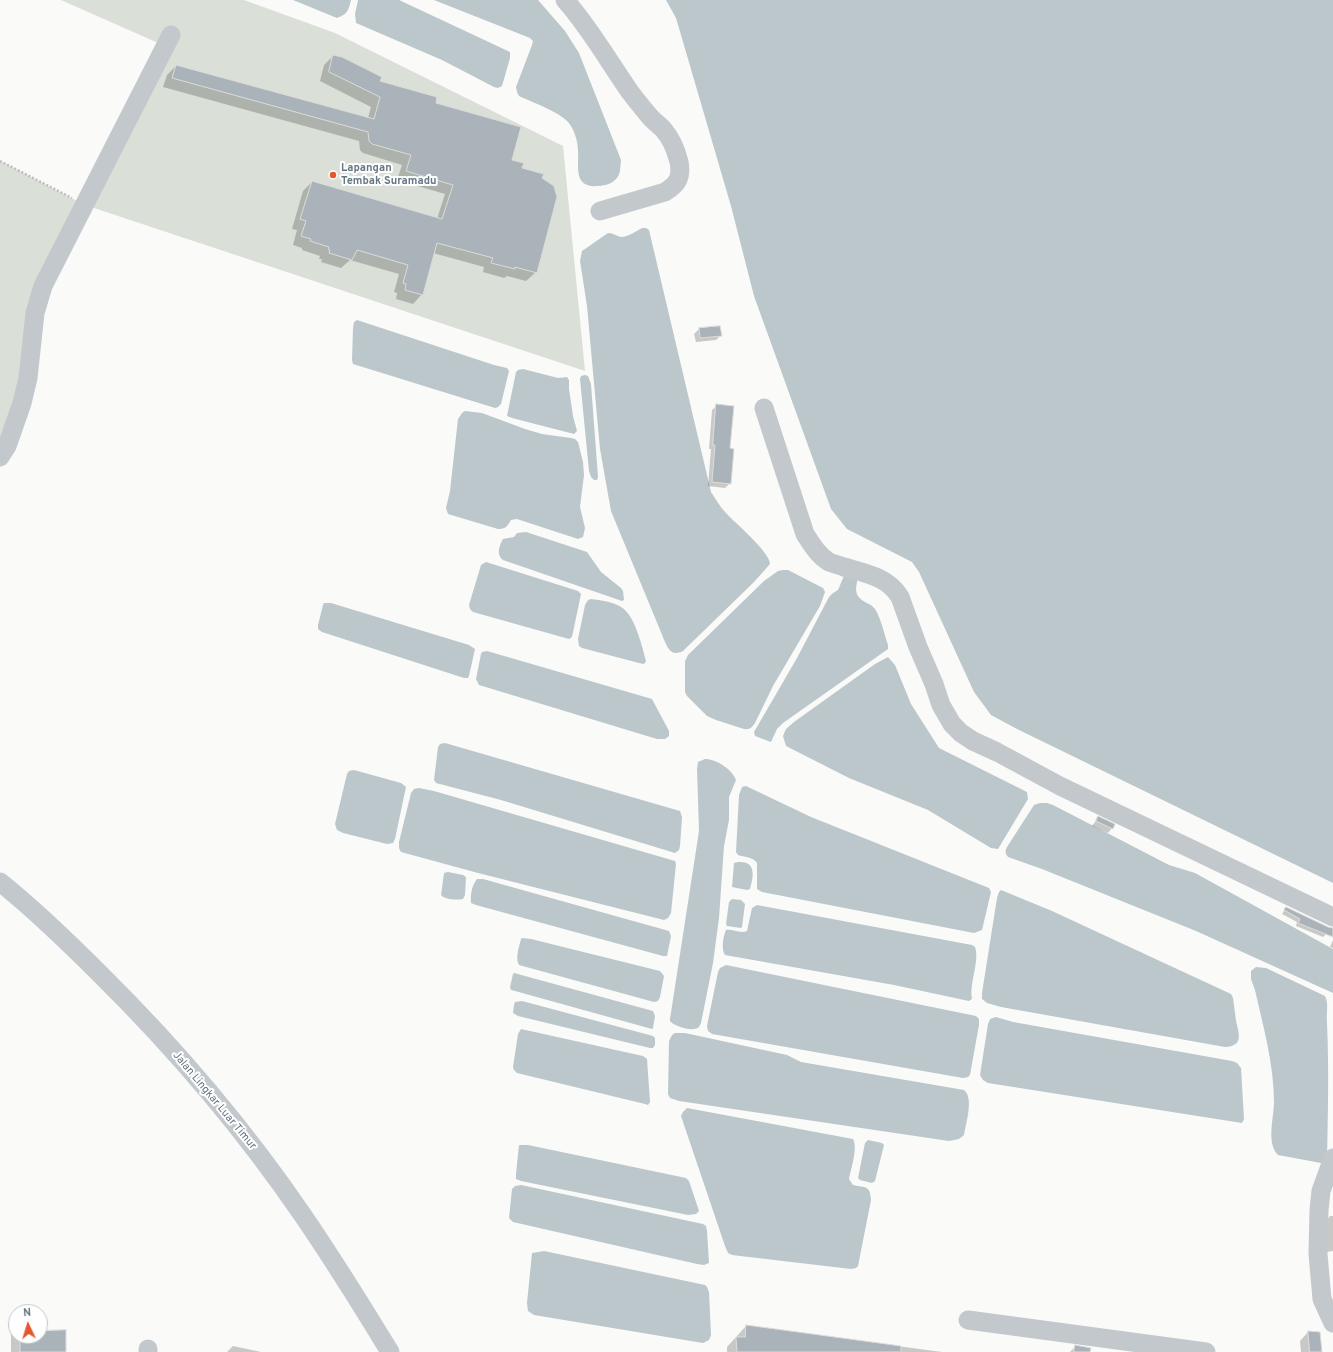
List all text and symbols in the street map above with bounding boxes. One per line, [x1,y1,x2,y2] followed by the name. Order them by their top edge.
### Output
[341,162,436,188] place label: Lapangan Tembak Suramadu
[328,170,338,180] marker: Lapangan Tembak Suramadu
[169,1049,259,1153] street label: Jalan Lingkar Luar Timur
[8,1304,48,1344] north arrow
[23,1306,32,1320] text: N

